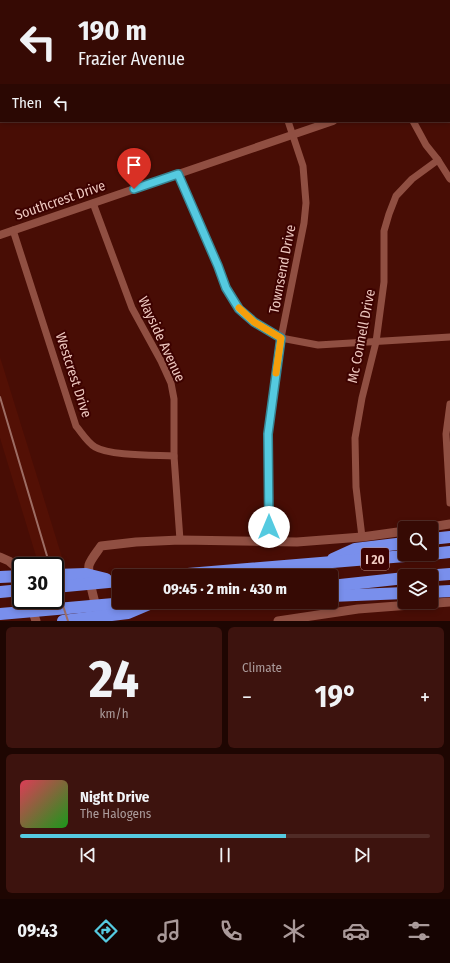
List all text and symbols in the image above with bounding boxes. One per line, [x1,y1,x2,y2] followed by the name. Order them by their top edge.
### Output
[78,14,147,47] text: 190 m
[12,16,64,68] icon: left
[78,48,185,70] text: Frazier Avenue
[50,92,72,114] icon: left
[12,94,42,112] text: Then
[117,148,151,189] pin
[123,154,145,176] icon: arrive
[13,177,108,224] street label: Southcrest Drive
[266,223,299,315] street label: Townsend Drive
[344,288,379,385] street label: Mc Connell Drive
[134,294,189,385] street label: Wayside Avenue
[52,330,95,420] street label: Westcrest Drive
[248,506,290,548] position arrow
[398,521,438,609] map controls
[398,521,438,561] button: search
[361,548,389,570] road number: I 20
[12,557,64,609] speed limit sign: 30
[398,569,438,609] button: layers
[163,580,287,598] text: 09:45 · 2 min · 430 m
[89,648,139,711] text: 24
[242,660,282,675] text: Climate
[315,679,357,715] text: 19°
[242,684,252,711] text: −
[420,684,430,711] text: +
[100,706,129,721] text: km/h
[80,788,149,806] text: Night Drive
[80,806,151,821] text: The Halogens
[77,844,99,866] icon: previous
[214,844,236,866] icon: pause
[351,844,373,866] icon: next
[92,917,120,945] icon: directions
[155,917,183,945] icon: music
[217,917,245,945] icon: phone
[280,917,308,945] icon: climate
[342,917,370,945] icon: car
[405,917,433,945] icon: filters
[17,920,58,942] text: 09:43

